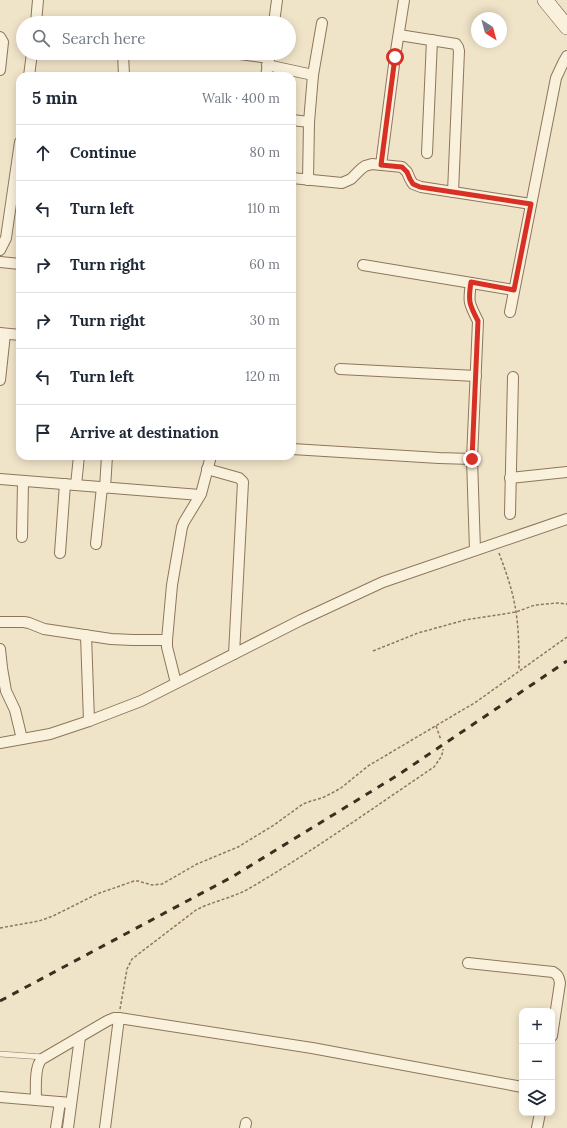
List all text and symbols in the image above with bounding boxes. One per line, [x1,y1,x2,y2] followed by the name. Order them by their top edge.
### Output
[471,12,507,48] north arrow
[16,16,296,60] search box
[30,27,52,49] icon: search
[62,29,145,48] text: Search here
[386,48,404,66] route start
[32,87,78,109] text: 5 min
[202,90,280,107] text: Walk · 400 m
[32,142,54,164] icon: ahead
[70,143,136,162] text: Continue
[250,144,280,161] text: 80 m
[32,198,54,220] icon: left
[70,199,134,218] text: Turn left
[247,200,280,217] text: 110 m
[32,254,54,276] icon: right
[70,255,146,274] text: Turn right
[249,256,280,273] text: 60 m
[32,310,54,332] icon: right
[70,311,146,330] text: Turn right
[250,312,280,329] text: 30 m
[32,366,54,388] icon: left
[70,367,134,386] text: Turn left
[245,368,280,385] text: 120 m
[32,422,54,444] icon: arrive
[70,423,219,442] text: Arrive at destination
[463,450,481,468] route end
[519,1008,555,1116] map controls
[519,1008,555,1044] button: +
[519,1044,555,1080] button: −
[519,1080,555,1116] button: layers

